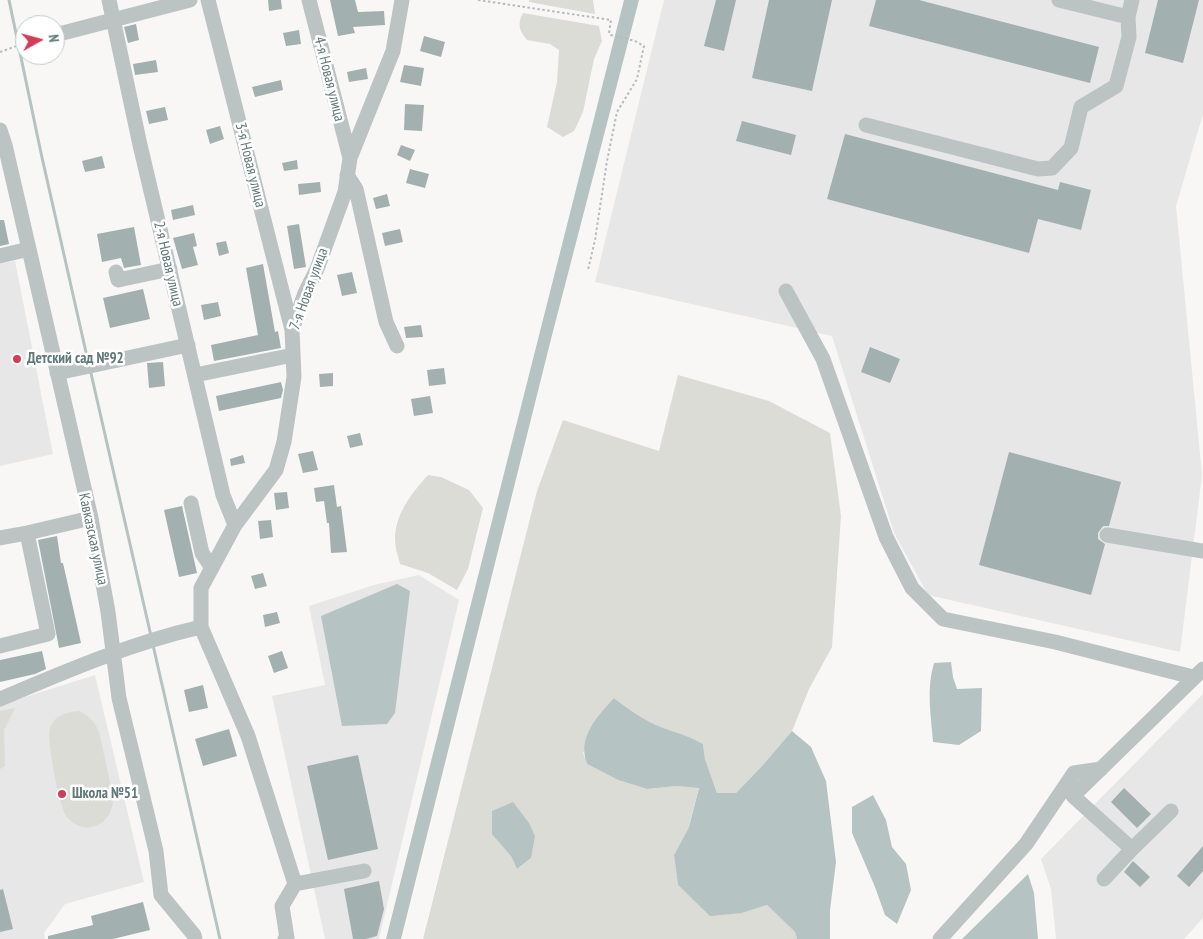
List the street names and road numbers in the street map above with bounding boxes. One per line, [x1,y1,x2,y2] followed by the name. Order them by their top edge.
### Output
[310,35,348,123] street label: 4-я Новая улица
[231,121,269,209] street label: 3-я Новая улица
[150,220,186,308] street label: 2-я Новая улица
[286,246,332,332] street label: 7-я Новая улица
[74,491,112,587] street label: Кавказская улица

